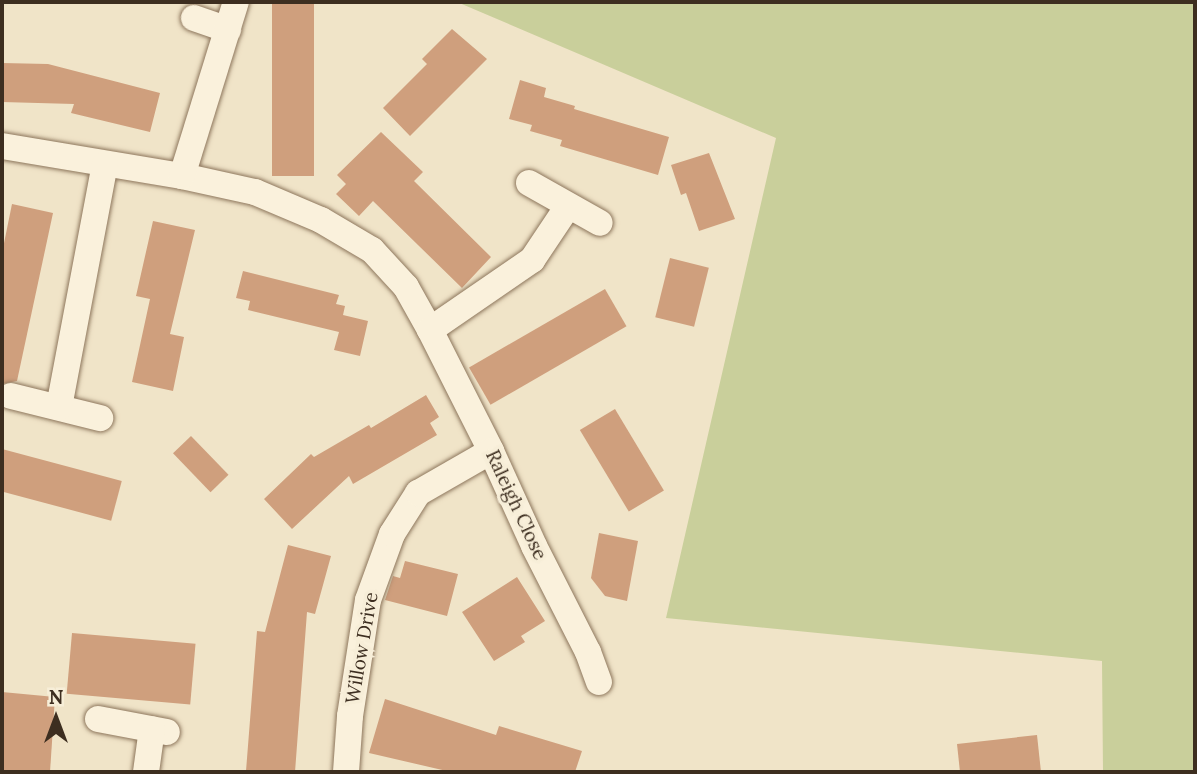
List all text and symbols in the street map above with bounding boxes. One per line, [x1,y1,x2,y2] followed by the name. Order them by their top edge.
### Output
[481,446,551,564] street label: Raleigh Close
[341,590,383,706] street label: Willow Drive
[21,683,91,753] north arrow
[49,685,63,709] text: N

